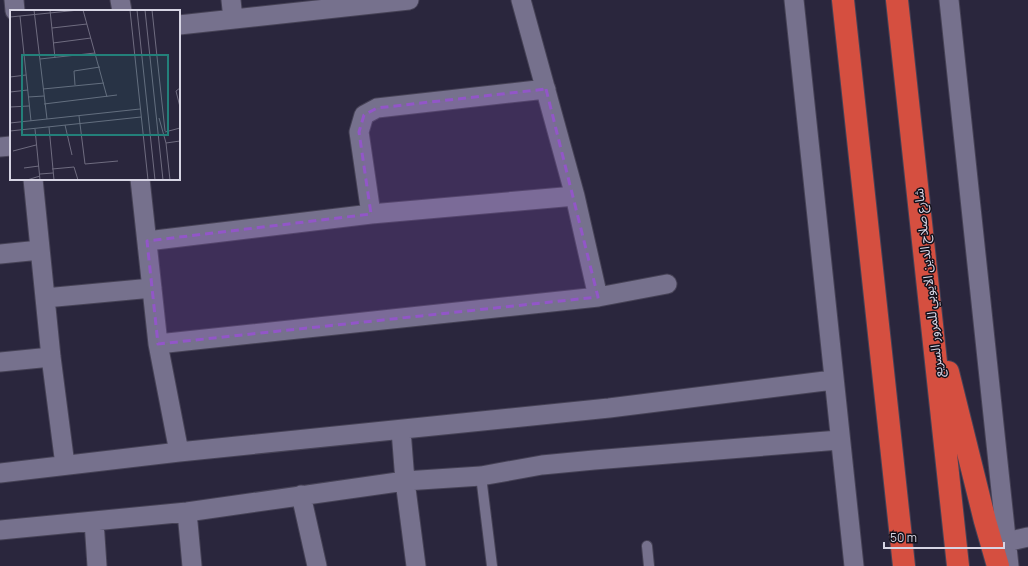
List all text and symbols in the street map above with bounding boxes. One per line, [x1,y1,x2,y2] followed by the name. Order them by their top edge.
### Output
[10,10,180,180] inset map
[909,187,949,379] street label: شارع صلاح الدين الايوبي للمرور السريع
[884,524,1004,550] scale bar
[890,529,917,546] text: 50 m

